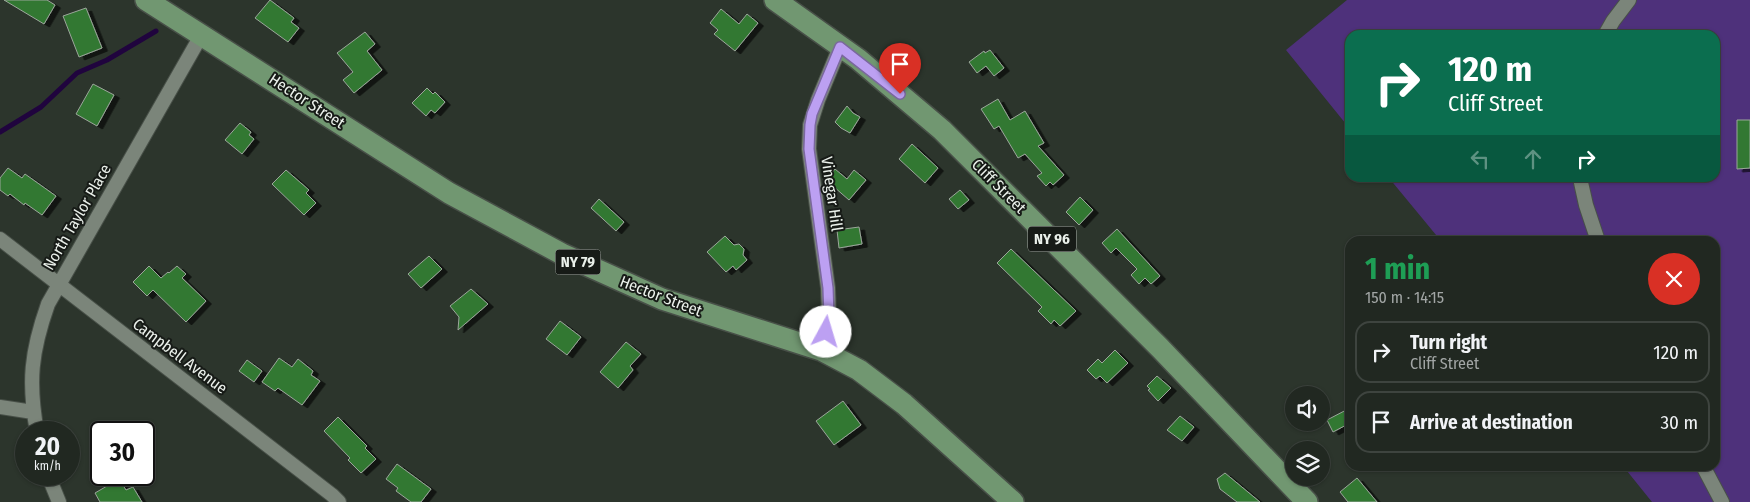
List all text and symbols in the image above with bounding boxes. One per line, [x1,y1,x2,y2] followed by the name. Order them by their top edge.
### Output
[879,43,921,94] pin
[1448,48,1532,90] text: 120 m
[886,50,914,78] icon: arrive
[1365,50,1430,115] icon: right
[266,69,349,133] street label: Hector Street
[1448,90,1543,117] text: Cliff Street
[1466,145,1494,173] icon: left
[1519,145,1547,173] icon: ahead
[1572,145,1600,173] icon: right
[817,155,847,233] street label: Vinegar Hill
[968,155,1031,218] street label: Cliff Street
[39,161,115,273] street label: North Taylor Place
[1028,226,1076,252] road number: NY 96
[556,250,600,274] road number: NY 79
[1365,251,1430,287] text: 1 min
[1648,253,1700,305] button: close
[617,272,706,321] street label: Hector Street
[1365,288,1444,307] text: 150 m · 14:15
[799,305,851,357] position arrow
[129,314,231,398] street label: Campbell Avenue
[1410,331,1487,354] text: Turn right
[1367,338,1395,366] icon: right
[1653,341,1698,364] text: 120 m
[1410,354,1479,373] text: Cliff Street
[1285,386,1330,486] map controls
[1285,386,1330,431] button: sound
[1367,408,1395,436] icon: arrive
[1410,411,1573,434] text: Arrive at destination
[1660,411,1698,434] text: 30 m
[90,421,155,486] speed limit sign: 30
[35,432,60,462] text: 20
[1285,441,1330,486] button: layers
[34,459,61,473] text: km/h

